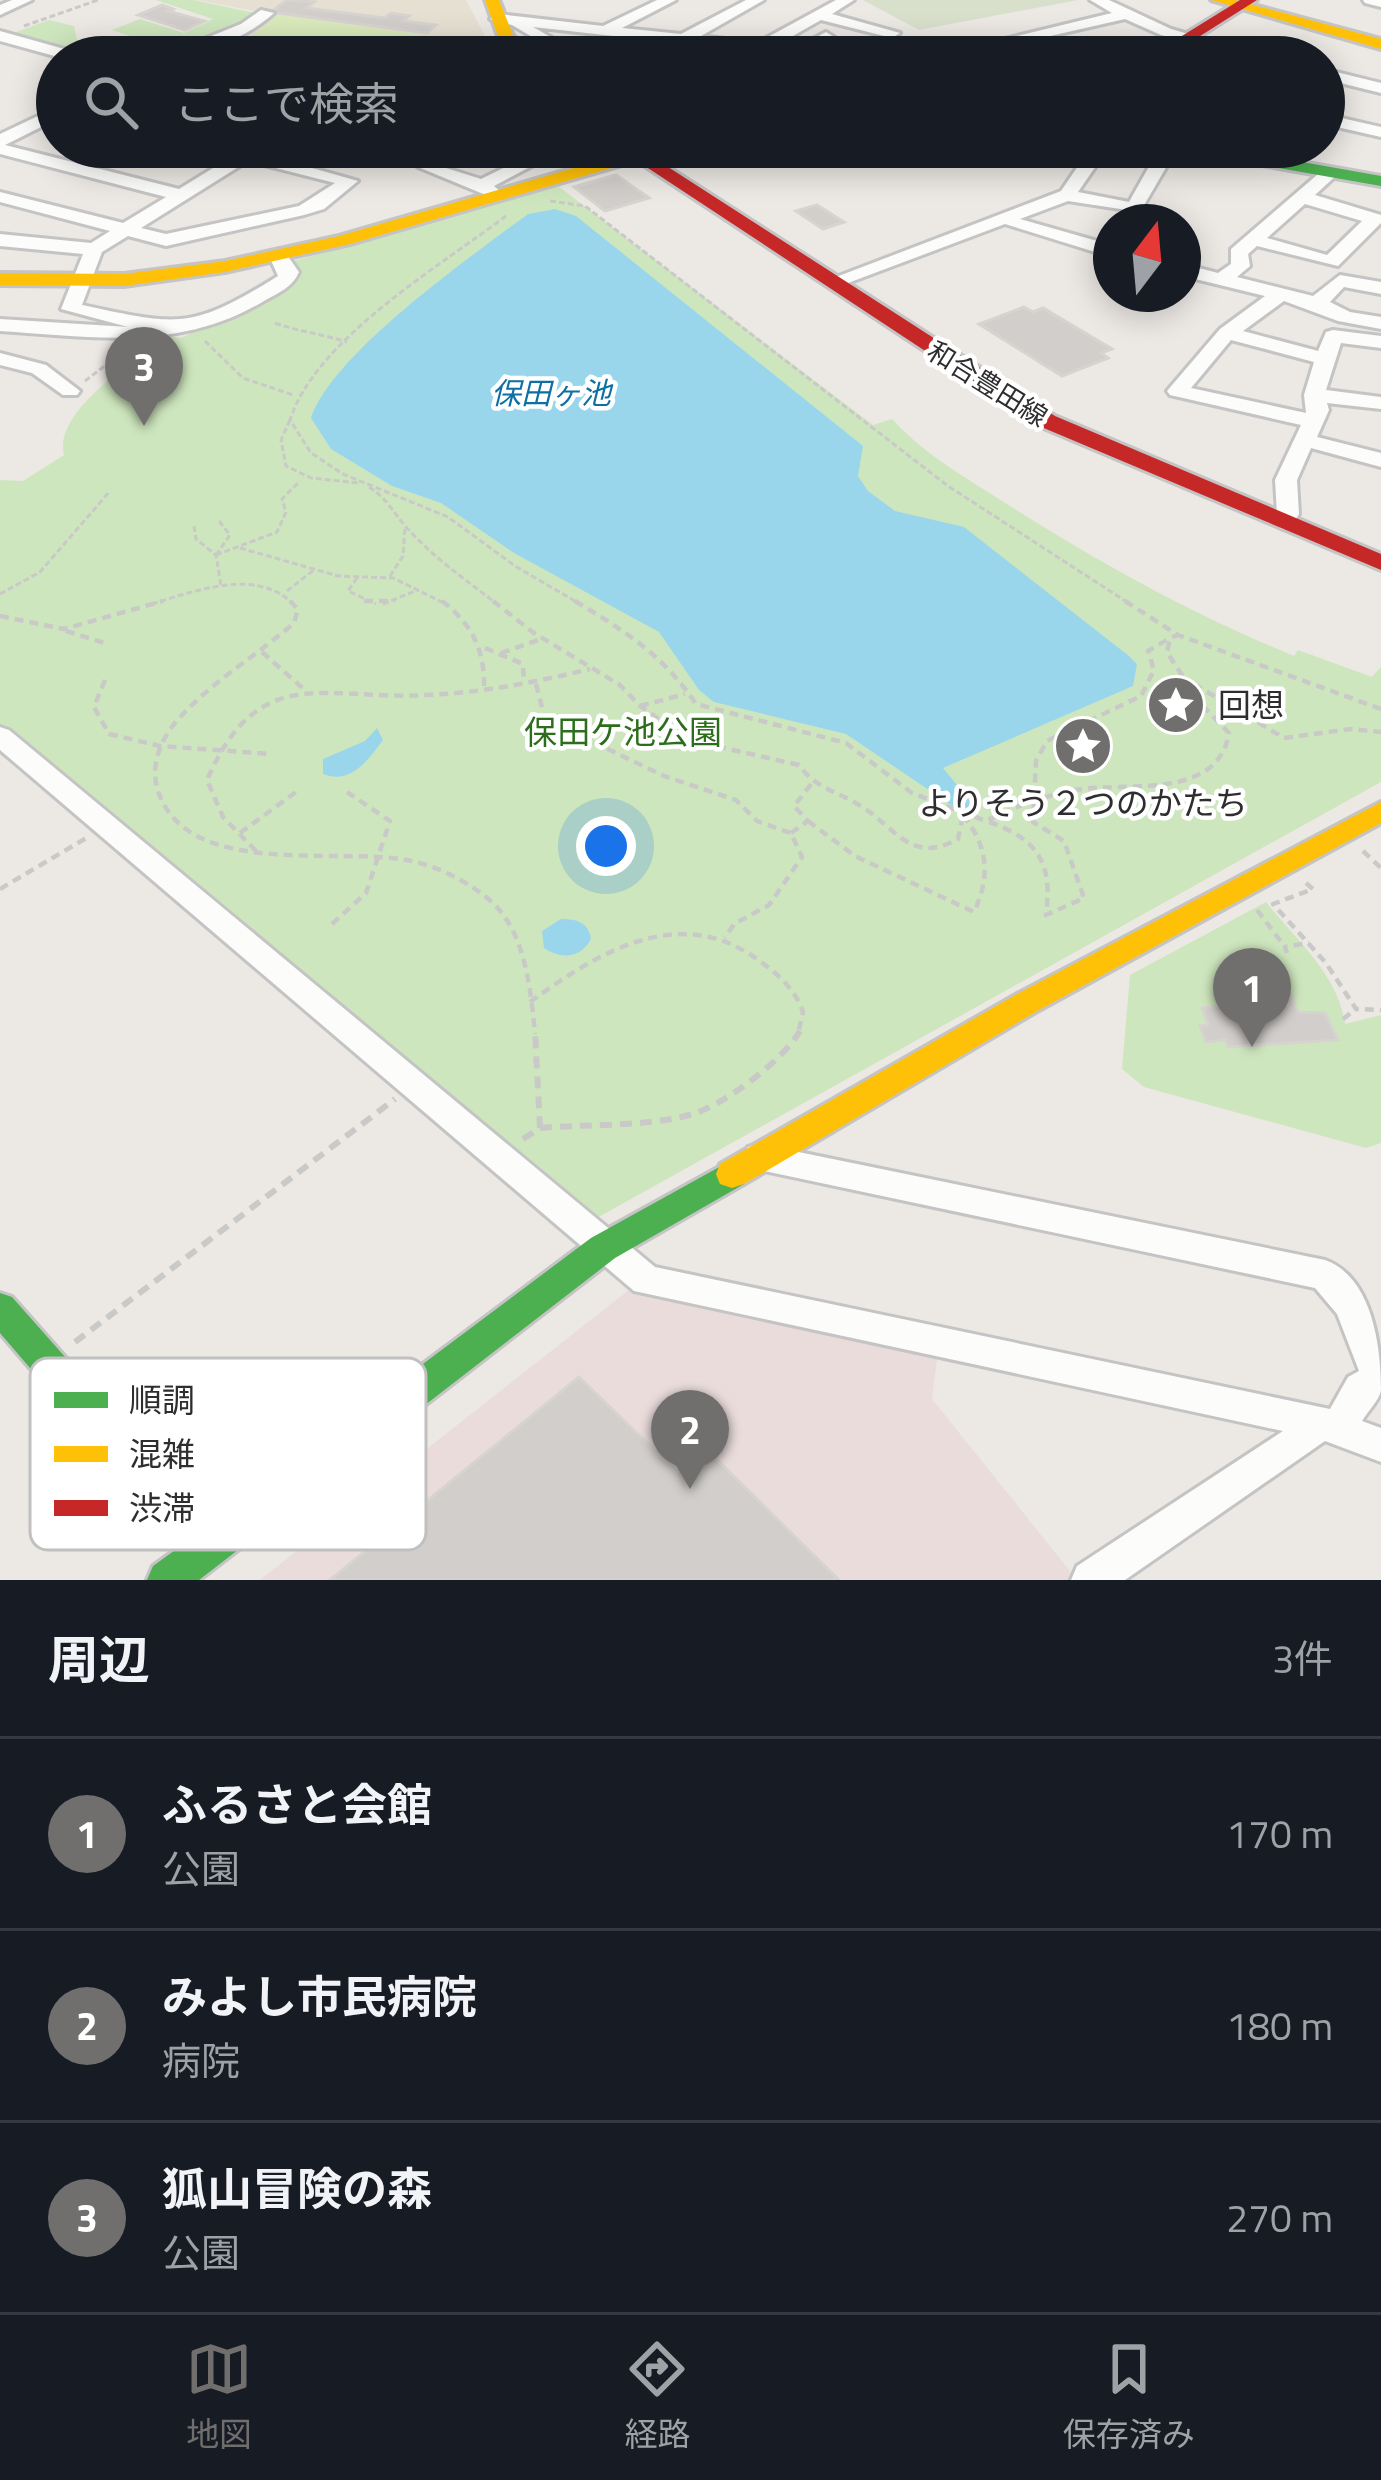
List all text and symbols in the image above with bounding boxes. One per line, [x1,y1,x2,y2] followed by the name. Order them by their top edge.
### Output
[36,36,1345,168] search box
[78,69,144,135] icon: search
[174,69,399,137] text: ここで検索
[1093,204,1201,312] north arrow
[105,327,183,426] pin: 3
[920,330,1056,436] street label: 和合豊田線
[491,370,614,416] water label: 保田ヶ池
[1145,674,1207,736] place icon: 回想
[1218,680,1284,730] place label: 回想
[524,707,722,757] park label: 保田ケ池公園
[1052,715,1114,777] place icon: よりそう２つのかたち
[918,778,1248,828] place label: よりそう２つのかたち
[576,816,636,876] your location
[1213,948,1291,1047] pin: 1
[30,1358,426,1550] legend
[129,1375,195,1425] text: 順調
[651,1390,729,1489] pin: 2
[129,1429,195,1479] text: 混雑
[129,1483,195,1533] text: 渋滞
[48,1620,150,1698] text: 周辺
[1272,1629,1333,1688] text: 3件
[162,1770,432,1838] text: ふるさと会館
[76,1804,98,1863] text: 1
[1226,1804,1333,1863] text: 170 m
[162,1839,240,1898] text: 公園
[162,1962,477,2030] text: みよし市民病院
[76,1996,98,2055] text: 2
[1226,1996,1333,2055] text: 180 m
[162,2031,240,2090] text: 病院
[162,2154,432,2222] text: 狐山冒険の森
[76,2188,98,2247] text: 3
[1226,2188,1333,2247] text: 270 m
[162,2223,240,2282] text: 公園
[186,2336,252,2459] tab: 地図
[624,2336,690,2459] tab: 経路
[1063,2336,1195,2459] tab: 保存済み

